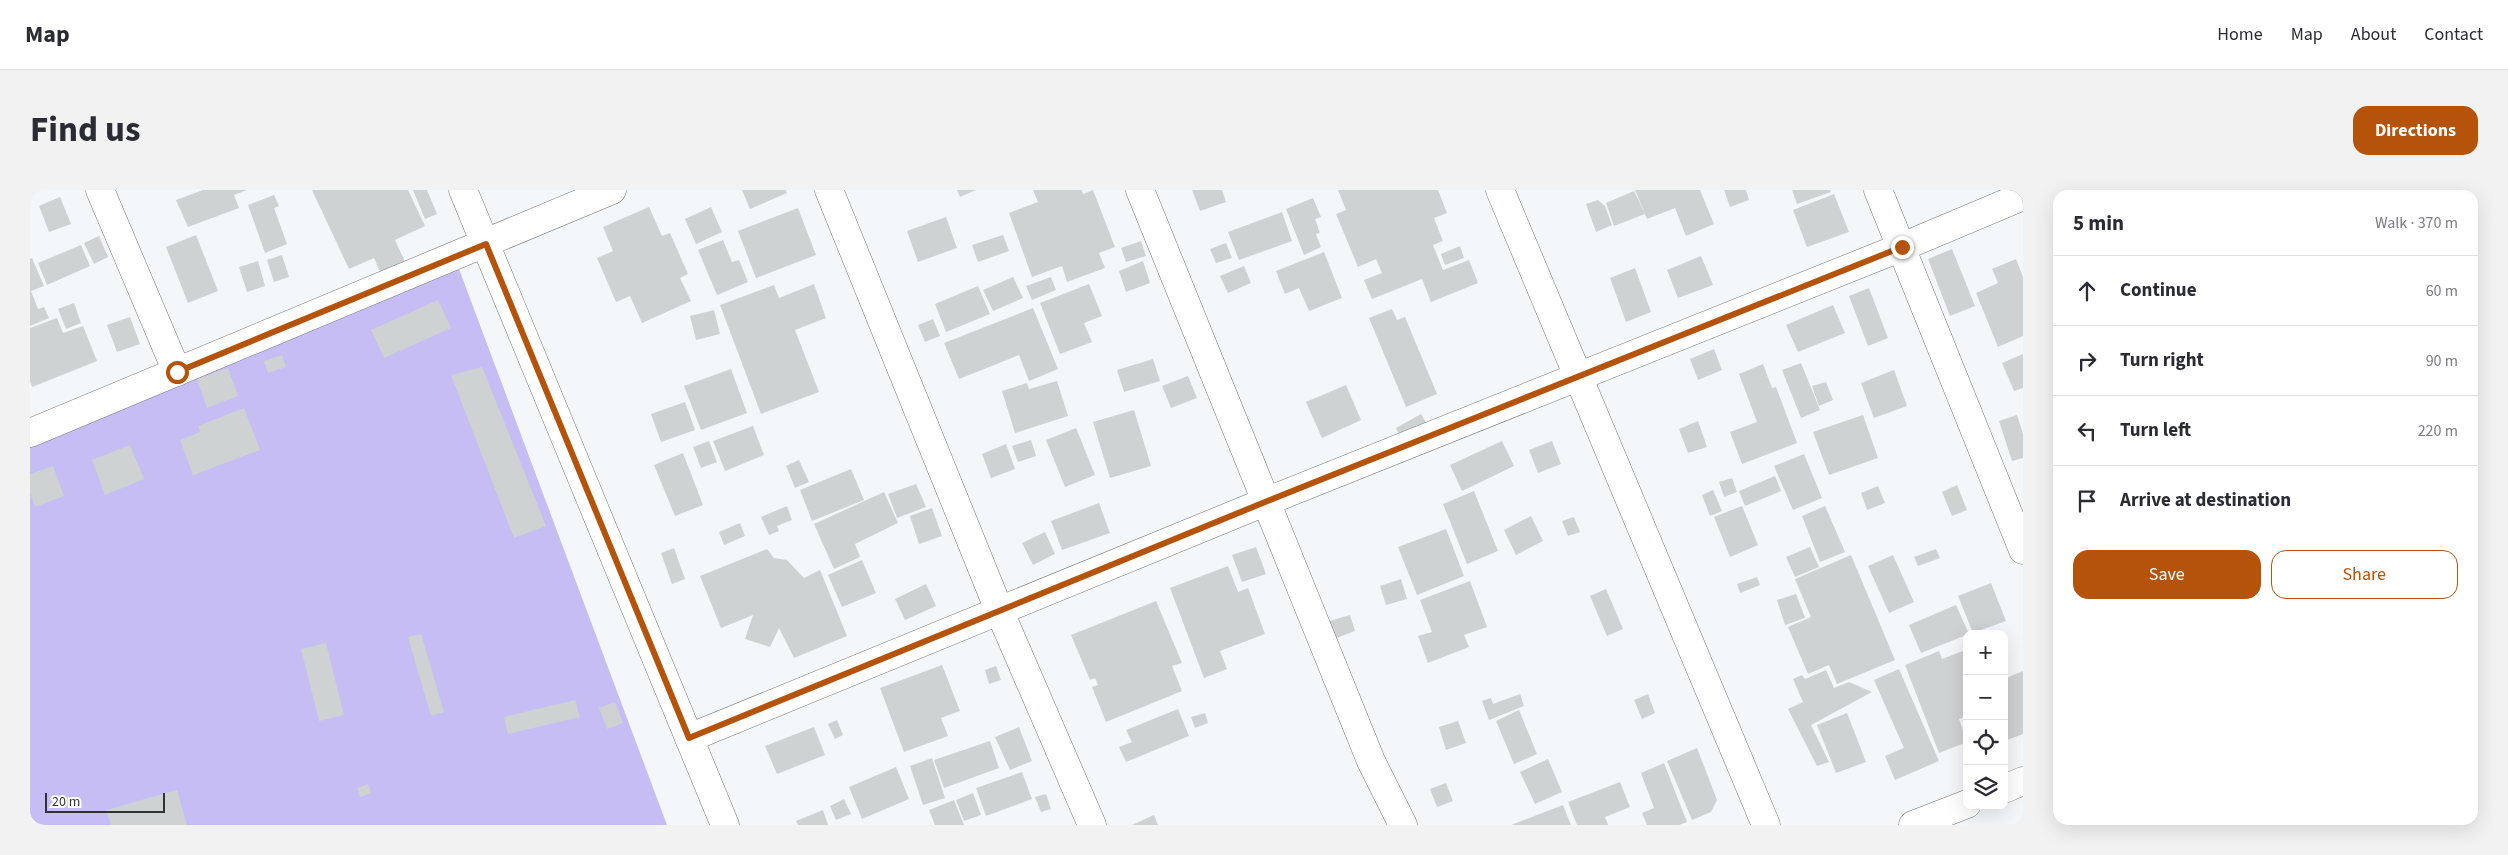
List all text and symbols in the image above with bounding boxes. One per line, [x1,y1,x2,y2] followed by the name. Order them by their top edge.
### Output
[25,17,70,52] text: Map
[2217,22,2263,47] text: Home
[2291,22,2323,47] text: Map
[2351,22,2396,47] text: About
[2424,22,2483,47] text: Contact
[30,105,140,155] text: Find us
[2353,106,2478,155] button: Directions
[2073,208,2124,238] text: 5 min
[2375,212,2458,234] text: Walk · 370 m
[1891,236,1914,259] route end
[2073,277,2101,305] icon: ahead
[2120,277,2197,304] text: Continue
[2426,280,2458,302] text: 60 m
[2073,347,2101,375] icon: right
[2120,347,2204,374] text: Turn right
[2426,350,2458,372] text: 90 m
[166,361,189,384] route start
[2073,417,2101,445] icon: left
[2120,417,2191,444] text: Turn left
[2418,420,2458,442] text: 220 m
[2073,487,2101,515] icon: arrive
[2120,487,2291,514] text: Arrive at destination
[2073,550,2261,599] button: Save
[2271,550,2458,599] button: Share
[1963,630,2008,810] map controls
[1963,630,2008,675] button: +
[1963,675,2008,720] button: −
[1963,720,2008,765] button: locate
[1963,765,2008,810] button: layers
[45,790,165,813] scale bar
[52,792,80,812] text: 20 m

